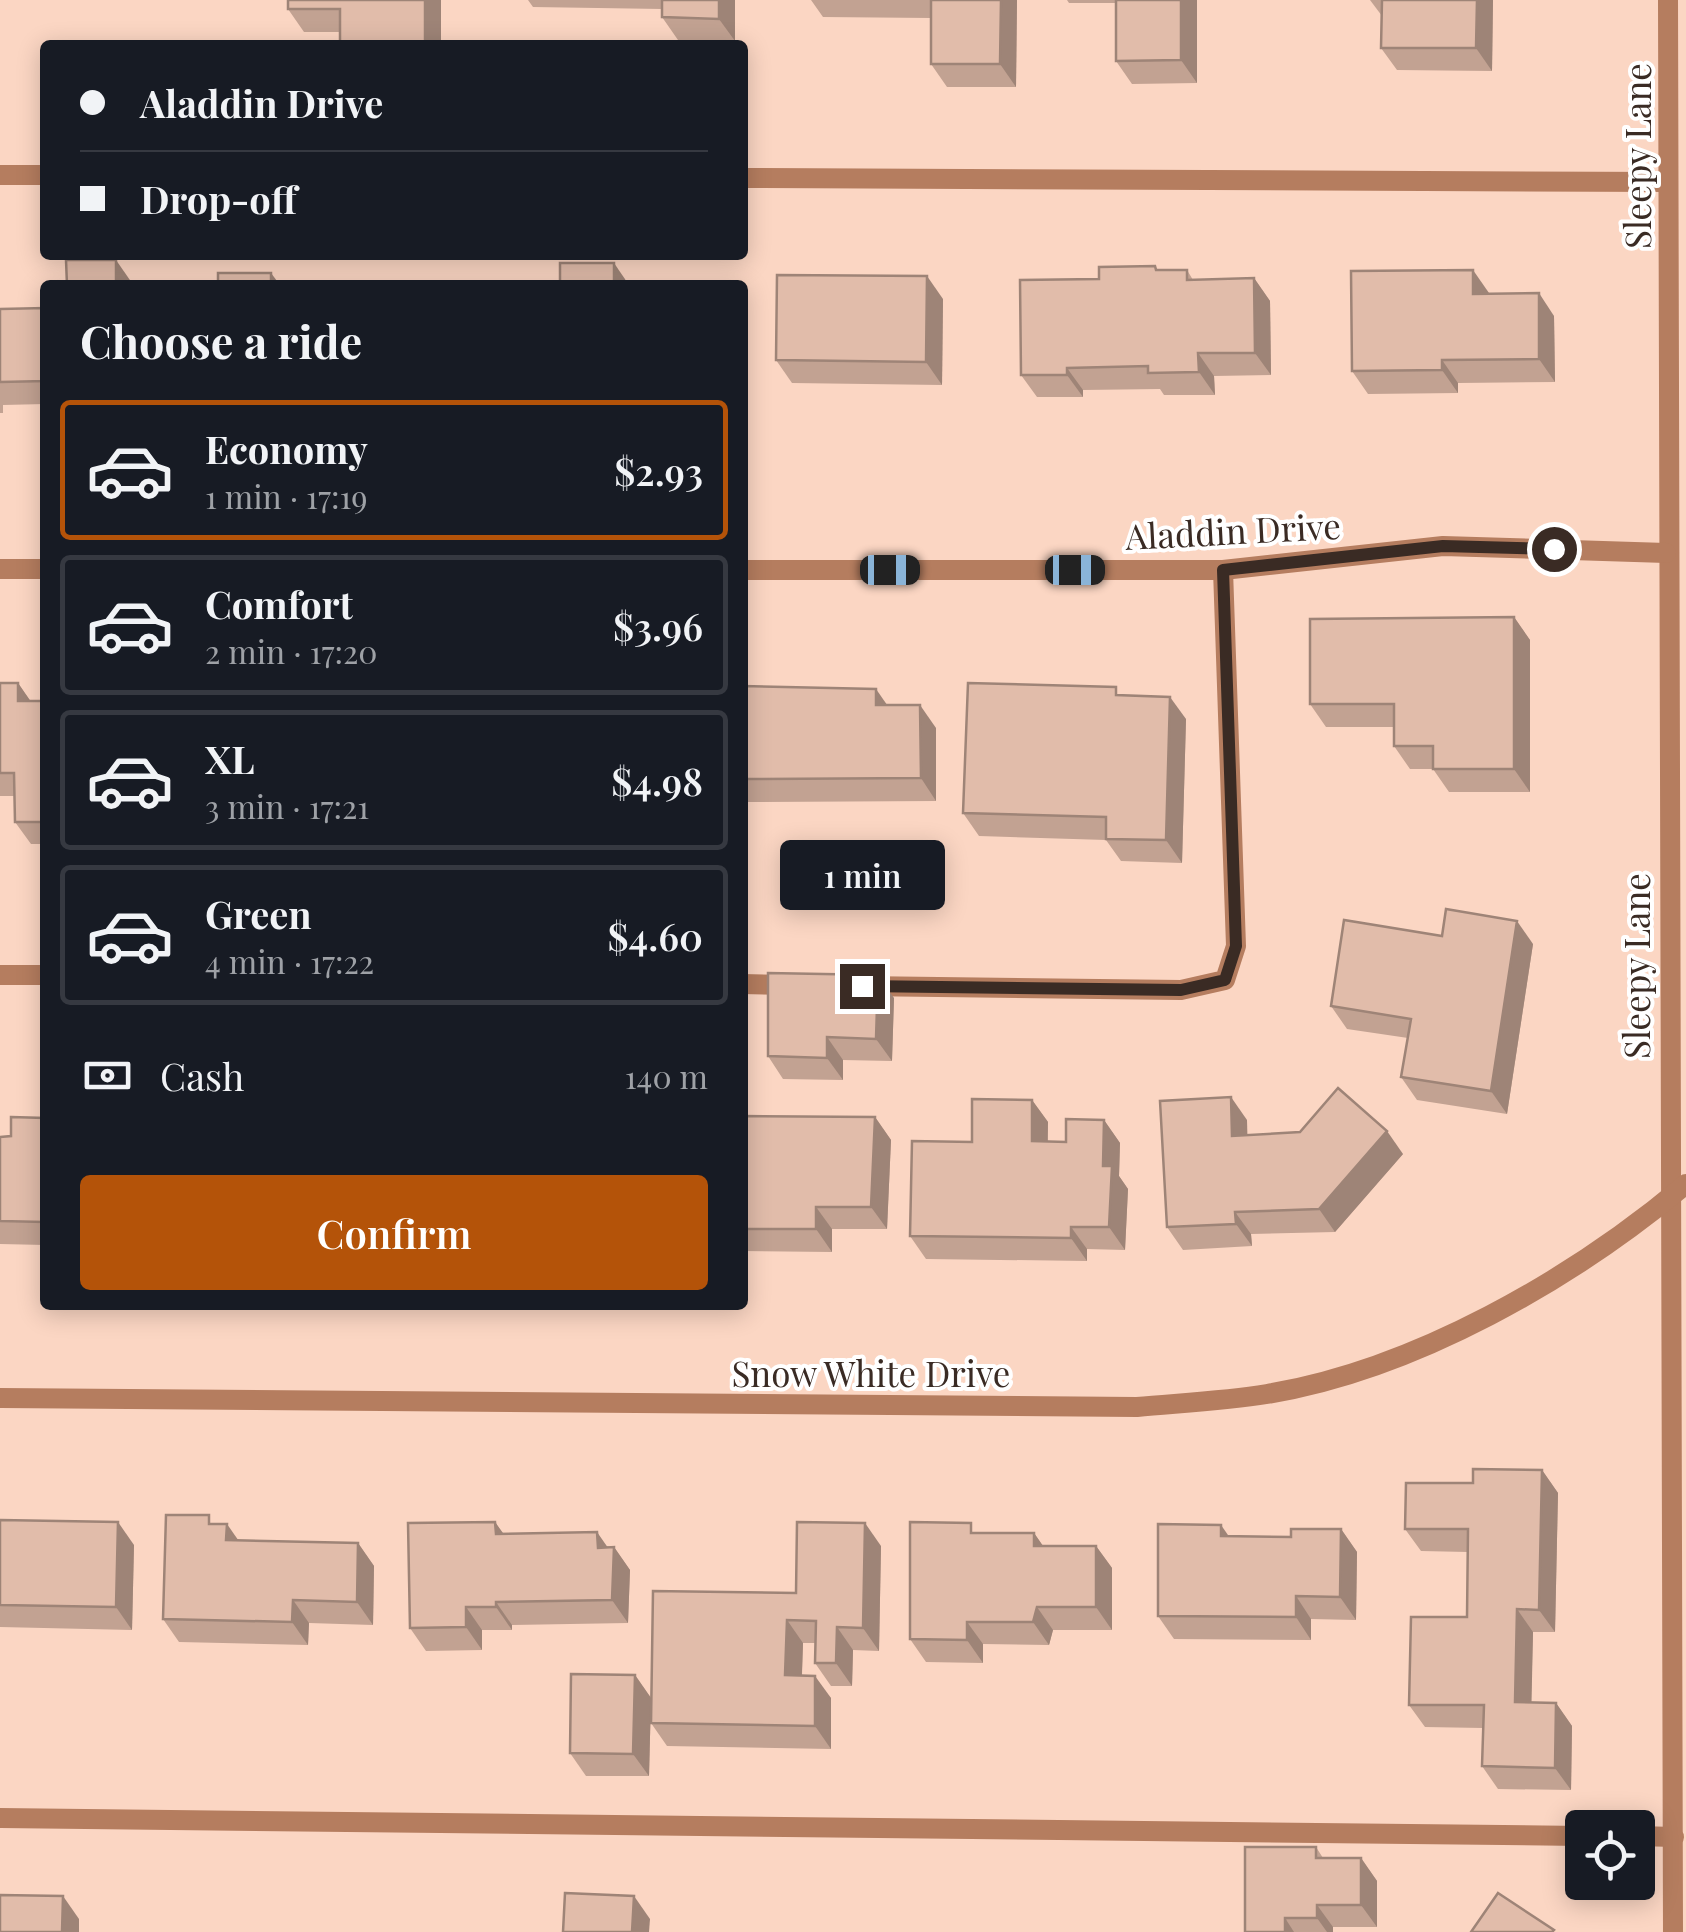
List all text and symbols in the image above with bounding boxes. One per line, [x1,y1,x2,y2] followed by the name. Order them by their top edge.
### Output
[1613,63,1660,249] street label: Sleepy Lane
[140,77,383,128] text: Aladdin Drive
[140,173,297,224] text: Drop-off
[80,310,362,370] text: Choose a ride
[205,423,368,474] text: Economy
[85,425,175,515] icon: car
[614,445,703,496] text: $2.93
[205,474,368,517] text: 1 min · 17:19
[1123,501,1342,559] street label: Aladdin Drive
[1532,527,1577,572] route start
[860,555,920,585] car
[1045,555,1105,585] car
[205,578,353,629] text: Comfort
[85,580,175,670] icon: car
[613,600,703,651] text: $3.96
[205,629,377,672] text: 2 min · 17:20
[205,733,254,784] text: XL
[85,735,175,825] icon: car
[611,755,703,806] text: $4.98
[205,784,369,827] text: 3 min · 17:21
[780,841,944,911] callout: 1 min
[824,853,901,896] text: 1 min
[1612,873,1659,1059] street label: Sleepy Lane
[205,888,312,939] text: Green
[85,890,175,980] icon: car
[607,910,703,961] text: $4.60
[205,939,374,982] text: 4 min · 17:22
[840,964,885,1009] route end
[80,1048,135,1103] icon: cash
[160,1050,244,1101] text: Cash
[625,1054,708,1097] text: 140 m
[80,1175,708,1290] button: Confirm
[731,1349,1011,1396] street label: Snow White Drive
[1565,1810,1655,1900] map controls
[1565,1810,1655,1900] button: locate

